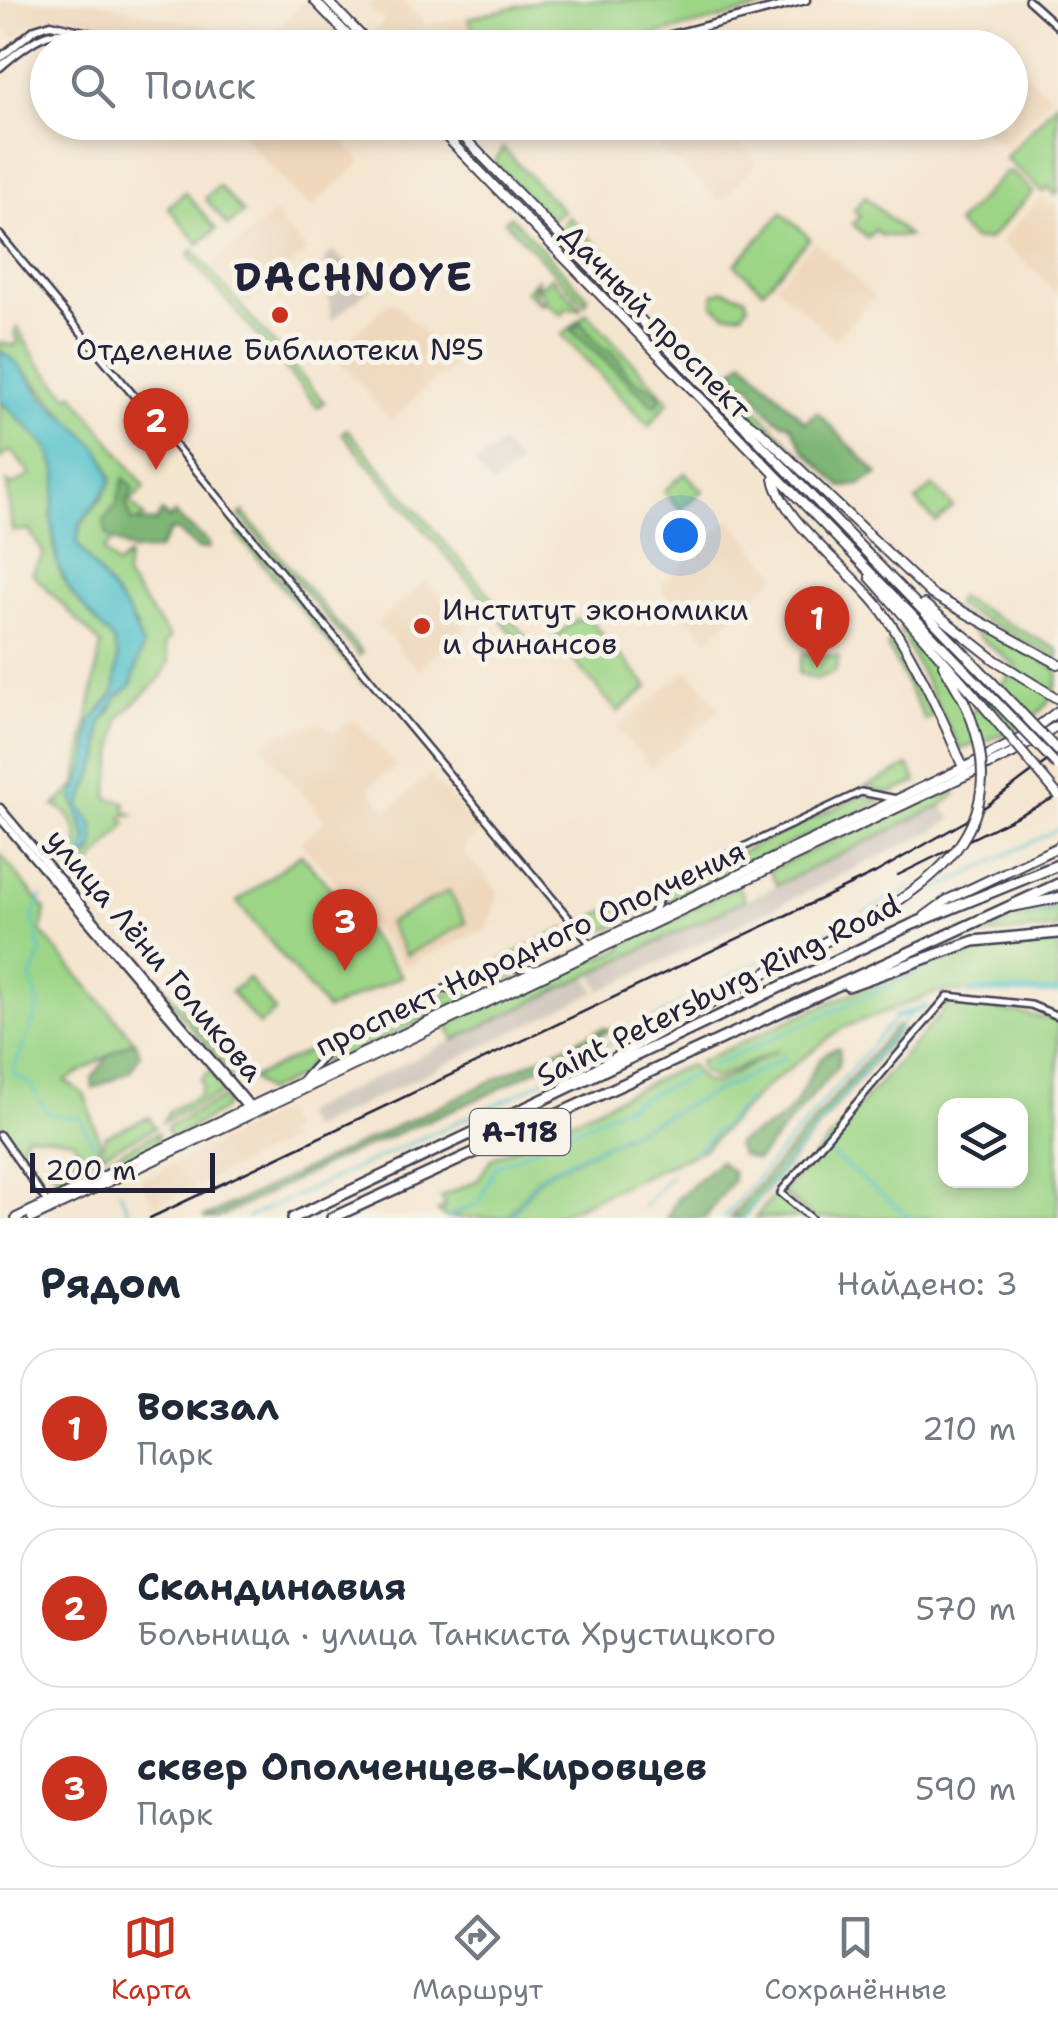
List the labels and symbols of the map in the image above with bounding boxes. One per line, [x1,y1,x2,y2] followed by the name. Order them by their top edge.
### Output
[552,214,761,428] street label: Дачный проспект
[233,250,475,304] district label: DACHNOYE
[269,304,291,326] marker: Отделение Библиотеки №5
[76,329,484,370] place label: Отделение Библиотеки №5
[124,388,188,470] pin: 2
[655,510,706,561] your location
[784,586,850,668] pin: 1
[442,589,749,664] place label: Институт экономики и финансов
[411,615,433,637] marker: Институт экономики и финансов
[37,820,273,1091] street label: улица Лёни Голикова
[308,830,752,1066] street label: проспект Народного Ополчения
[529,884,907,1096] street label: Saint Petersburg Ring Road
[312,888,378,971] pin: 3
[470,1109,570,1155] road number: А-118
[30,1148,215,1192] scale bar

